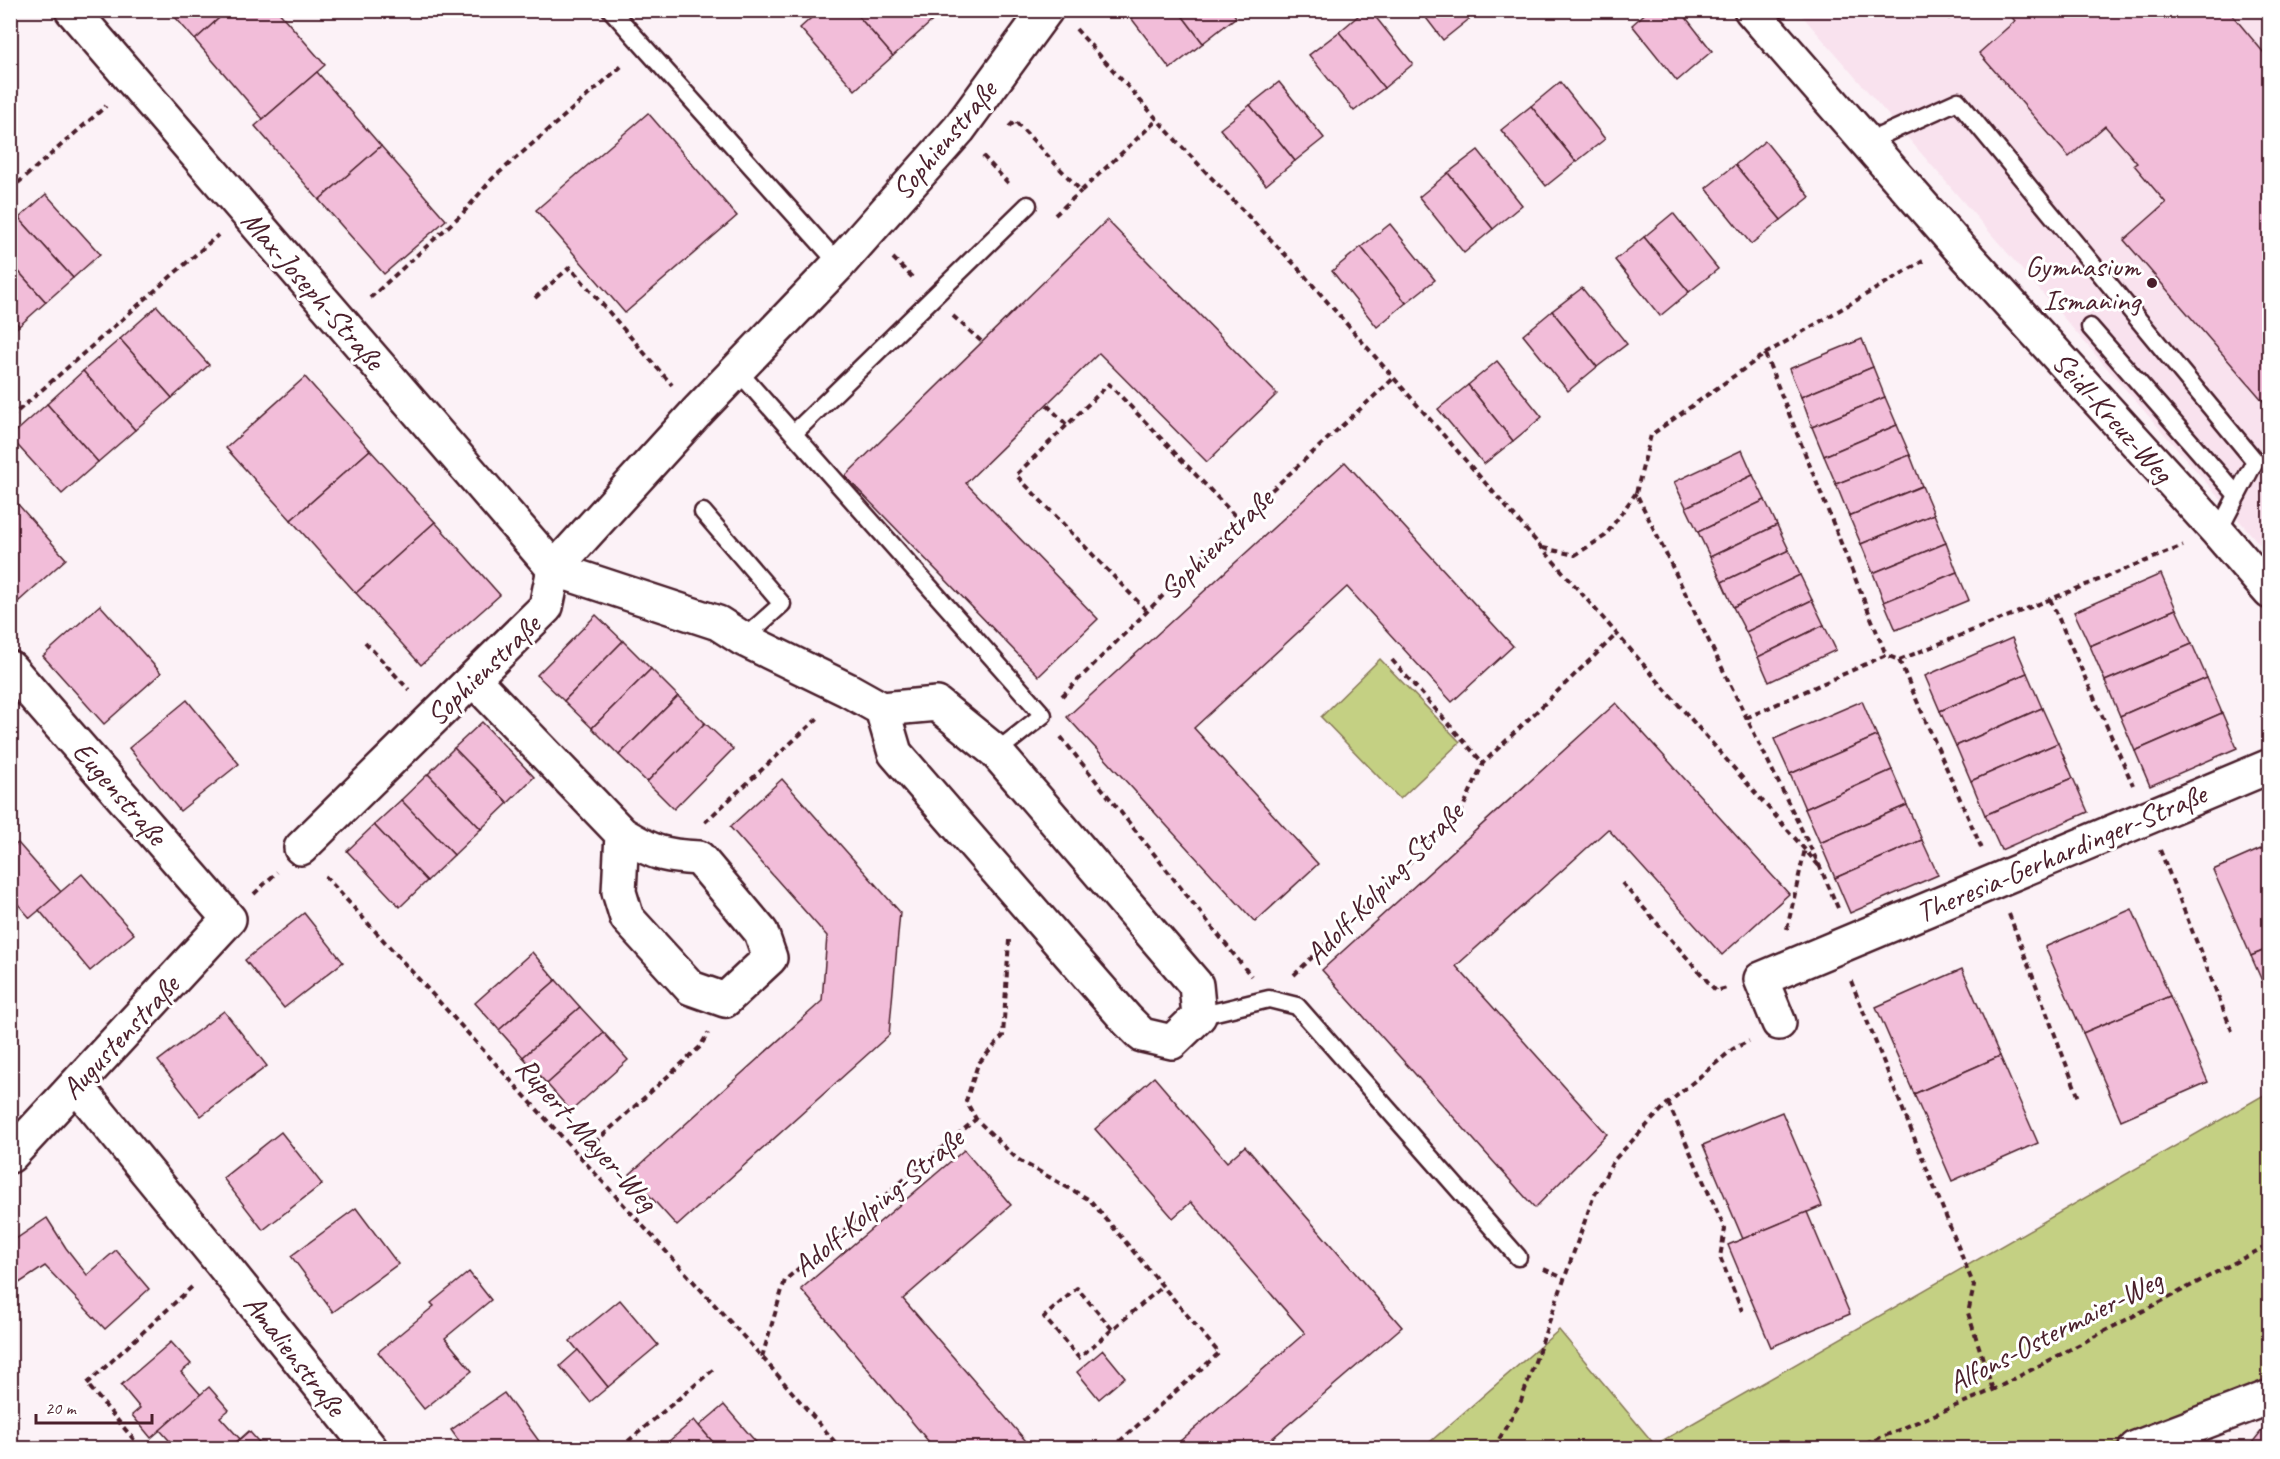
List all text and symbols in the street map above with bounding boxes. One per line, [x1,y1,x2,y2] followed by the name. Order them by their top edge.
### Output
[883,71,1006,208] street label: Sophienstraße
[233,202,394,380] street label: Max-Joseph-Straße
[2025,247,2142,319] place label: Gymnasium Ismaning
[2145,276,2159,290] marker: Gymnasium Ismaning
[2044,343,2183,492] street label: Seidl-Kreuz-Weg
[1151,479,1283,608] street label: Sophienstraße
[418,605,550,734] street label: Sophienstraße
[64,733,177,855] street label: Eugenstraße
[1910,774,2214,931] street label: Theresia-Gerhardinger-Straße
[1297,792,1473,972] street label: Adolf-Kolping-Straße
[53,965,189,1107] street label: Augustenstraße
[508,1049,667,1220] street label: Rupert-Mayer-Weg
[785,1118,973,1285] street label: Adolf-Kolping-Straße
[1941,1260,2170,1401] street label: Alfons-Ostermaier-Weg
[235,1286,356,1425] street label: Amalienstraße
[36,1387,152,1425] scale bar
[45,1397,78,1419] text: 20 m

